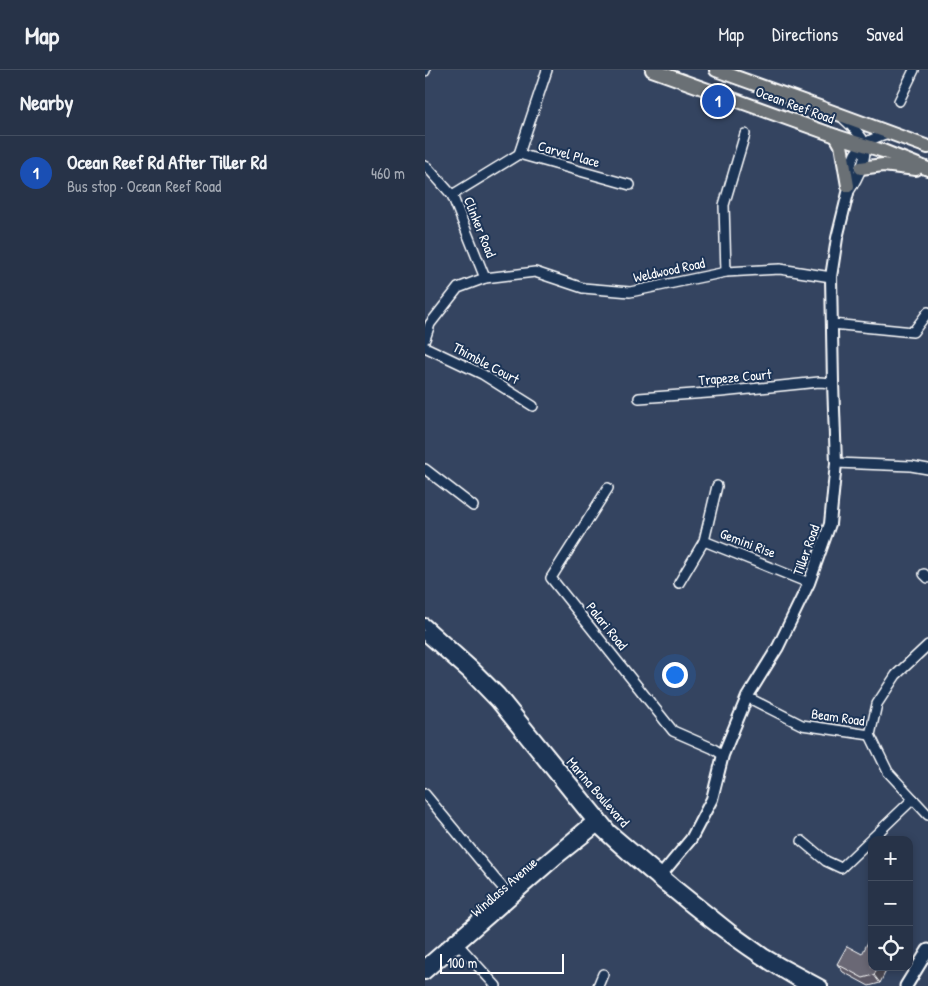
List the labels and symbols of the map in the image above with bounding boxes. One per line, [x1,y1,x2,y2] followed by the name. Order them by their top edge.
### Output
[753,81,838,128] street label: Ocean Reef Road
[702,82,734,120] pin: 1
[536,136,603,172] street label: Carvel Place
[460,194,501,260] street label: Clinker Road
[631,253,707,286] street label: Weldwood Road
[450,337,523,388] street label: Thimble Court
[698,364,772,390] street label: Trapeze Court
[788,521,824,578] street label: Tiller Road
[718,523,779,562] street label: Gemini Rise
[582,598,633,654] street label: Palari Road
[662,662,688,688] your location
[810,703,867,730] street label: Beam Road
[563,753,634,831] street label: Marina Boulevard
[466,852,541,921] street label: Windlass Avenue
[440,951,564,974] scale bar

